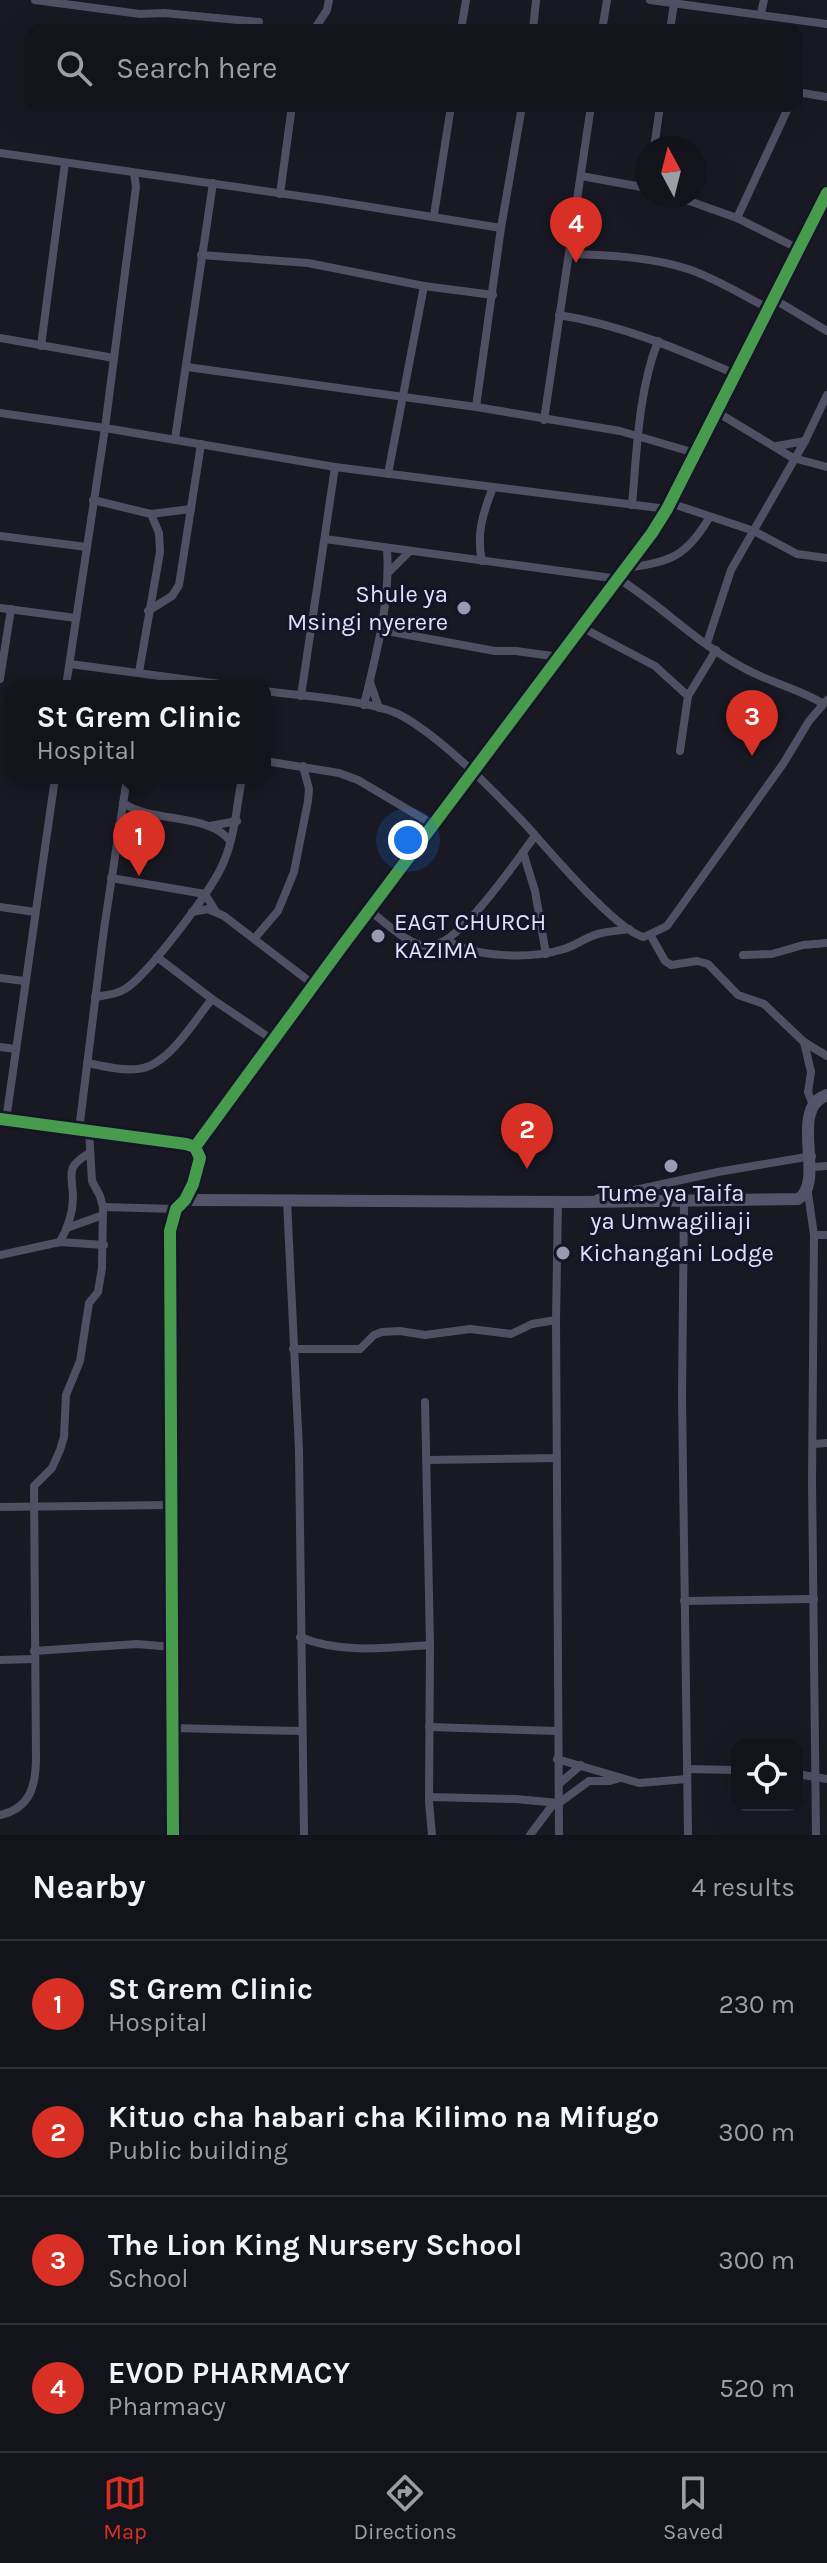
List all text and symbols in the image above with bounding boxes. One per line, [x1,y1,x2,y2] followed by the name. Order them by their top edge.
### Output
[24,24,803,112] search box
[52,46,96,90] icon: search
[116,50,277,86] text: Search here
[635,136,707,208] north arrow
[550,197,602,263] pin: 4
[287,580,448,636] place label: Shule ya Msingi nyerere
[455,599,473,617] marker: Shule ya Msingi nyerere
[7,680,271,784] popup
[726,690,778,756] pin: 3
[37,699,242,735] text: St Grem Clinic
[37,735,136,766] text: Hospital
[113,810,165,876] pin: 1
[388,820,428,860] your location
[394,908,546,964] place label: EAGT CHURCH KAZIMA
[369,927,387,945] marker: EAGT CHURCH KAZIMA
[501,1103,553,1169] pin: 2
[662,1157,680,1175] marker: Tume ya Taifa ya Umwagiliaji
[589,1179,752,1235] place label: Tume ya Taifa ya Umwagiliaji
[579,1239,774,1267] place label: Kichangani Lodge
[554,1244,572,1262] marker: Kichangani Lodge
[731,1739,803,1811] map controls
[731,1739,803,1811] button: locate
[32,1867,146,1907] text: Nearby
[691,1872,795,1903] text: 4 results
[108,1971,313,2007] text: St Grem Clinic
[53,1989,63,2020] text: 1
[719,1989,795,2020] text: 230 m
[108,2007,208,2038] text: Hospital
[108,2099,659,2135] text: Kituo cha habari cha Kilimo na Mifugo
[50,2117,66,2148] text: 2
[718,2117,795,2148] text: 300 m
[108,2135,288,2166] text: Public building
[108,2227,522,2263] text: The Lion King Nursery School
[50,2245,66,2276] text: 3
[718,2245,795,2276] text: 300 m
[108,2263,189,2294] text: School
[108,2355,350,2391] text: EVOD PHARMACY
[50,2373,66,2404] text: 4
[719,2373,795,2404] text: 520 m
[108,2391,226,2422] text: Pharmacy
[103,2471,147,2545] tab: Map
[353,2471,457,2545] tab: Directions
[663,2471,724,2545] tab: Saved

